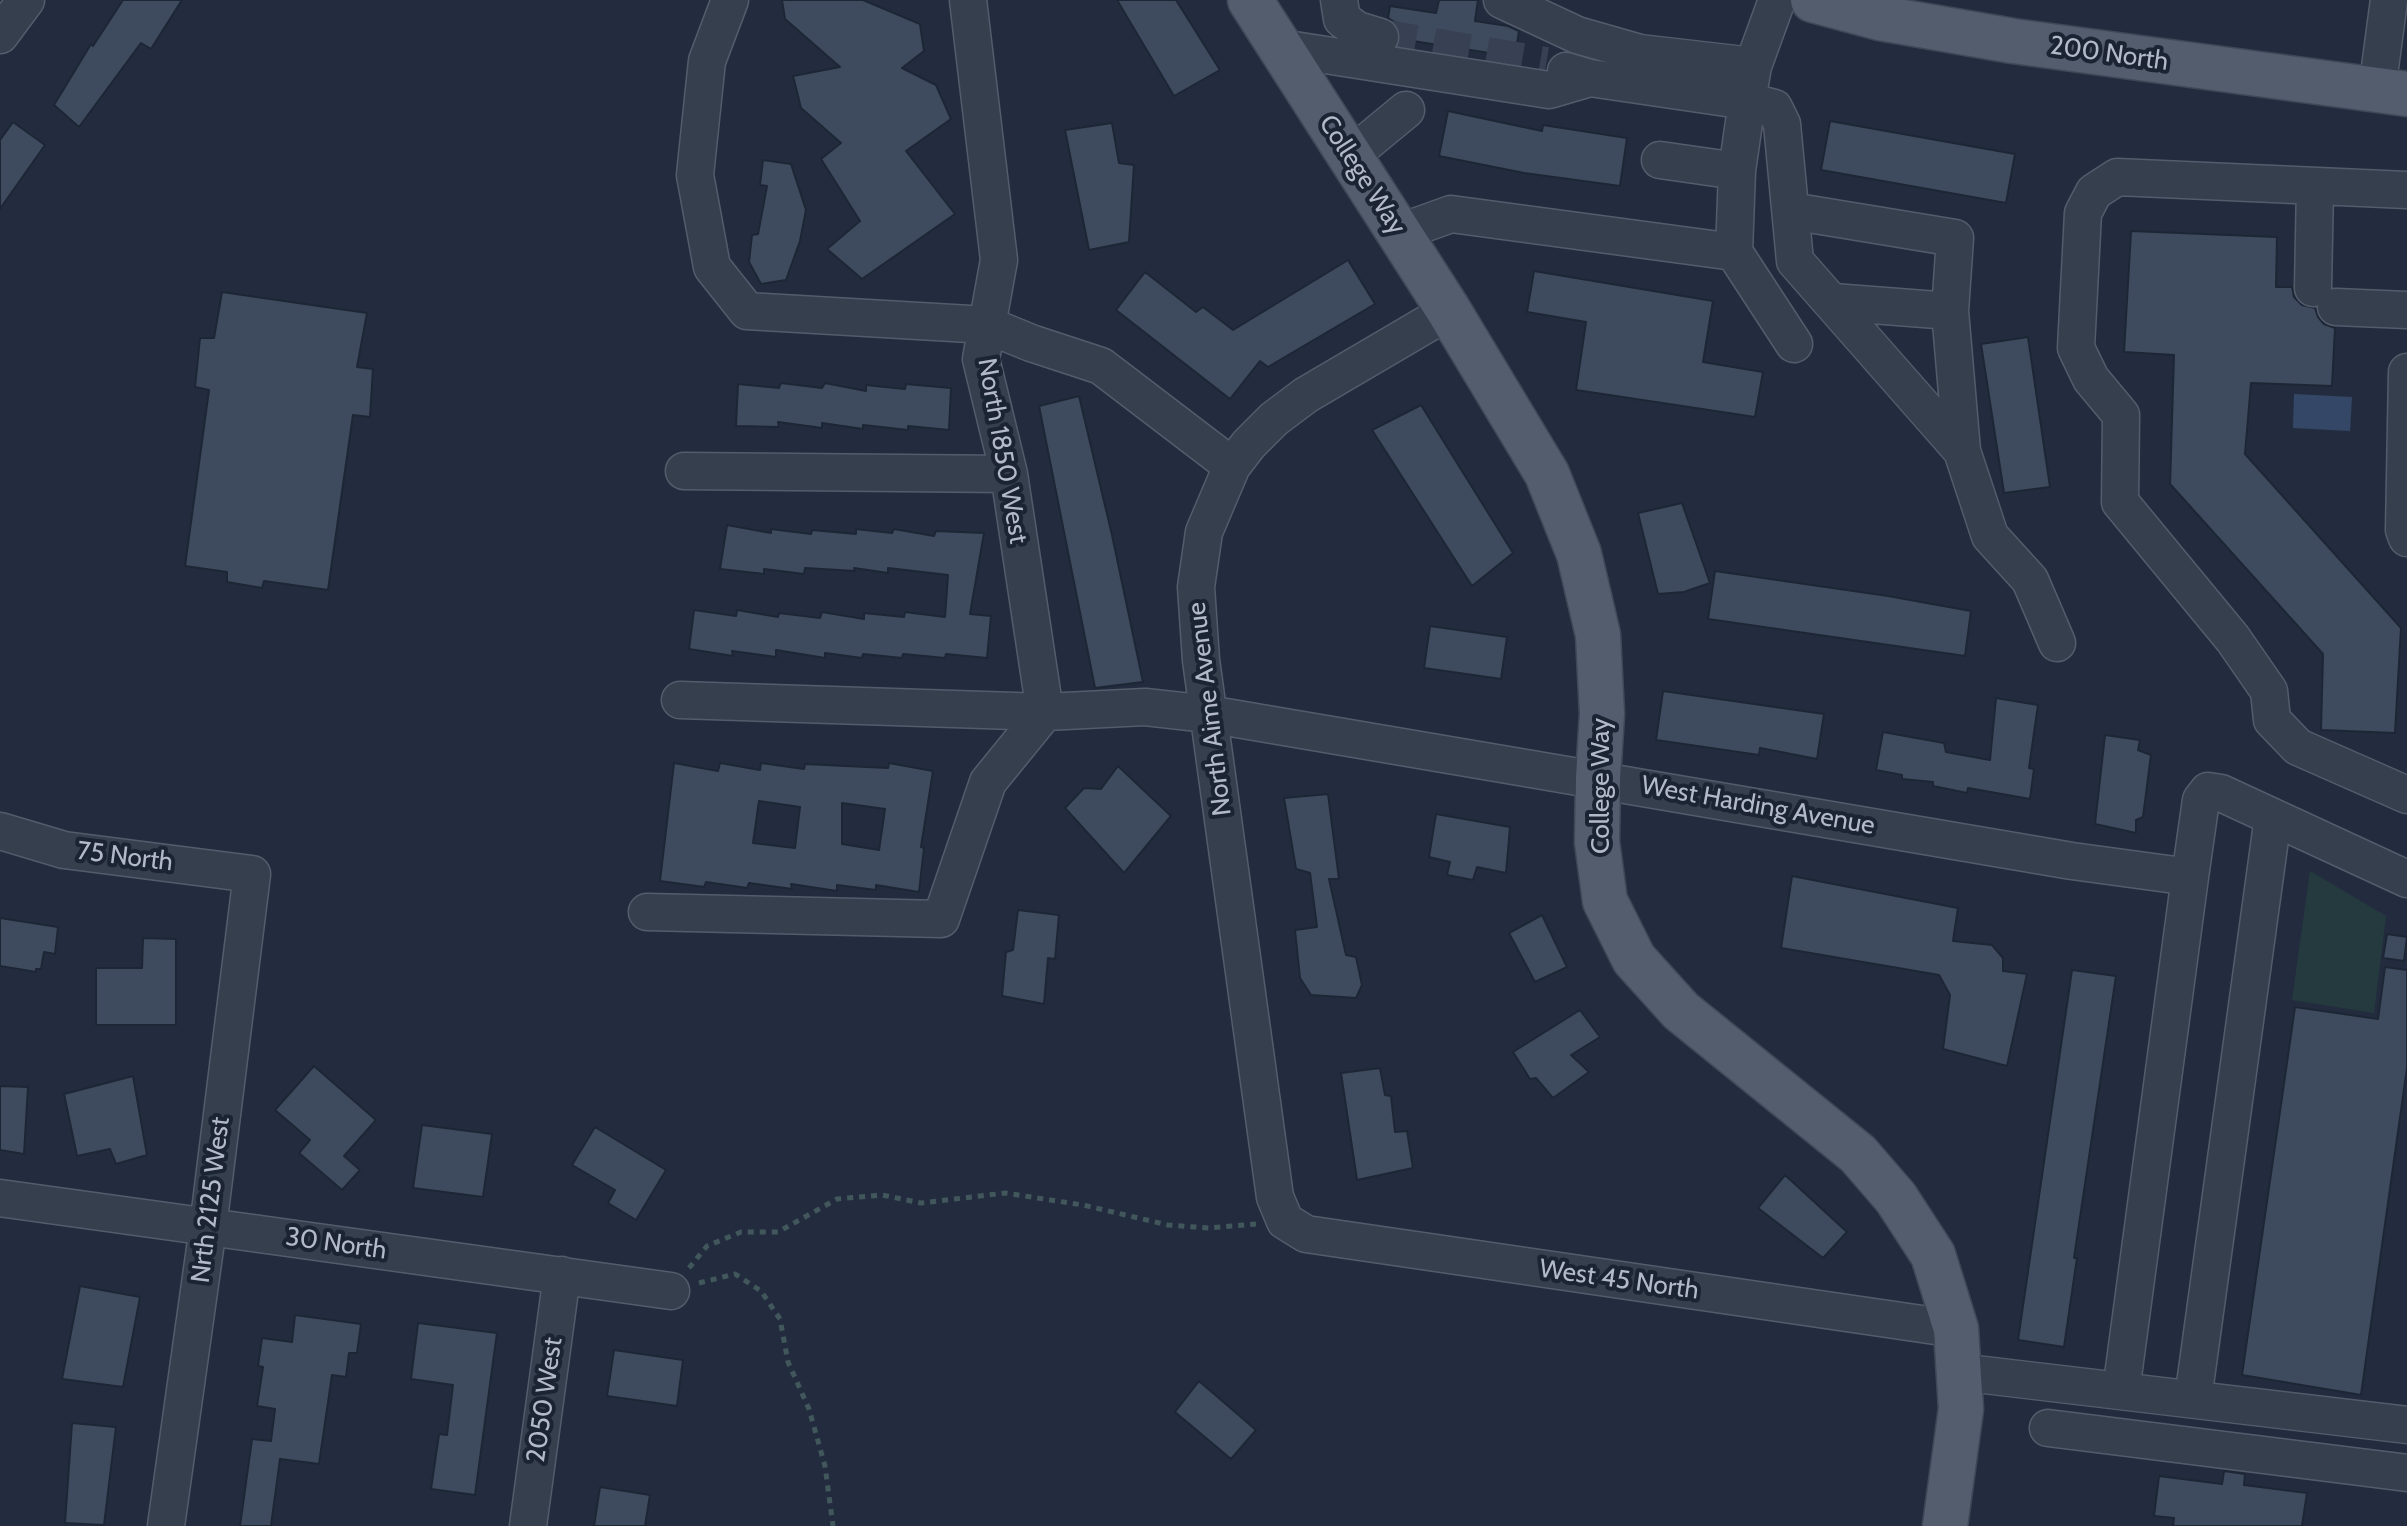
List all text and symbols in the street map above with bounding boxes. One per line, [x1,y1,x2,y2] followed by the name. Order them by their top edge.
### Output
[2048,30,2170,78] street label: 200 North
[1312,109,1412,241] street label: College Way
[970,356,1034,546] street label: North 1850 West
[1181,600,1239,818] street label: North Aime Avenue
[1585,718,1617,854] street label: College Way
[1639,770,1877,842] street label: West Harding Avenue
[75,836,175,878] street label: 75 North
[185,1115,237,1285] street label: Nrth 2125 West
[284,1221,388,1267] street label: 30 North
[1537,1253,1701,1307] street label: West 45 North
[521,1335,569,1465] street label: 2050 West

